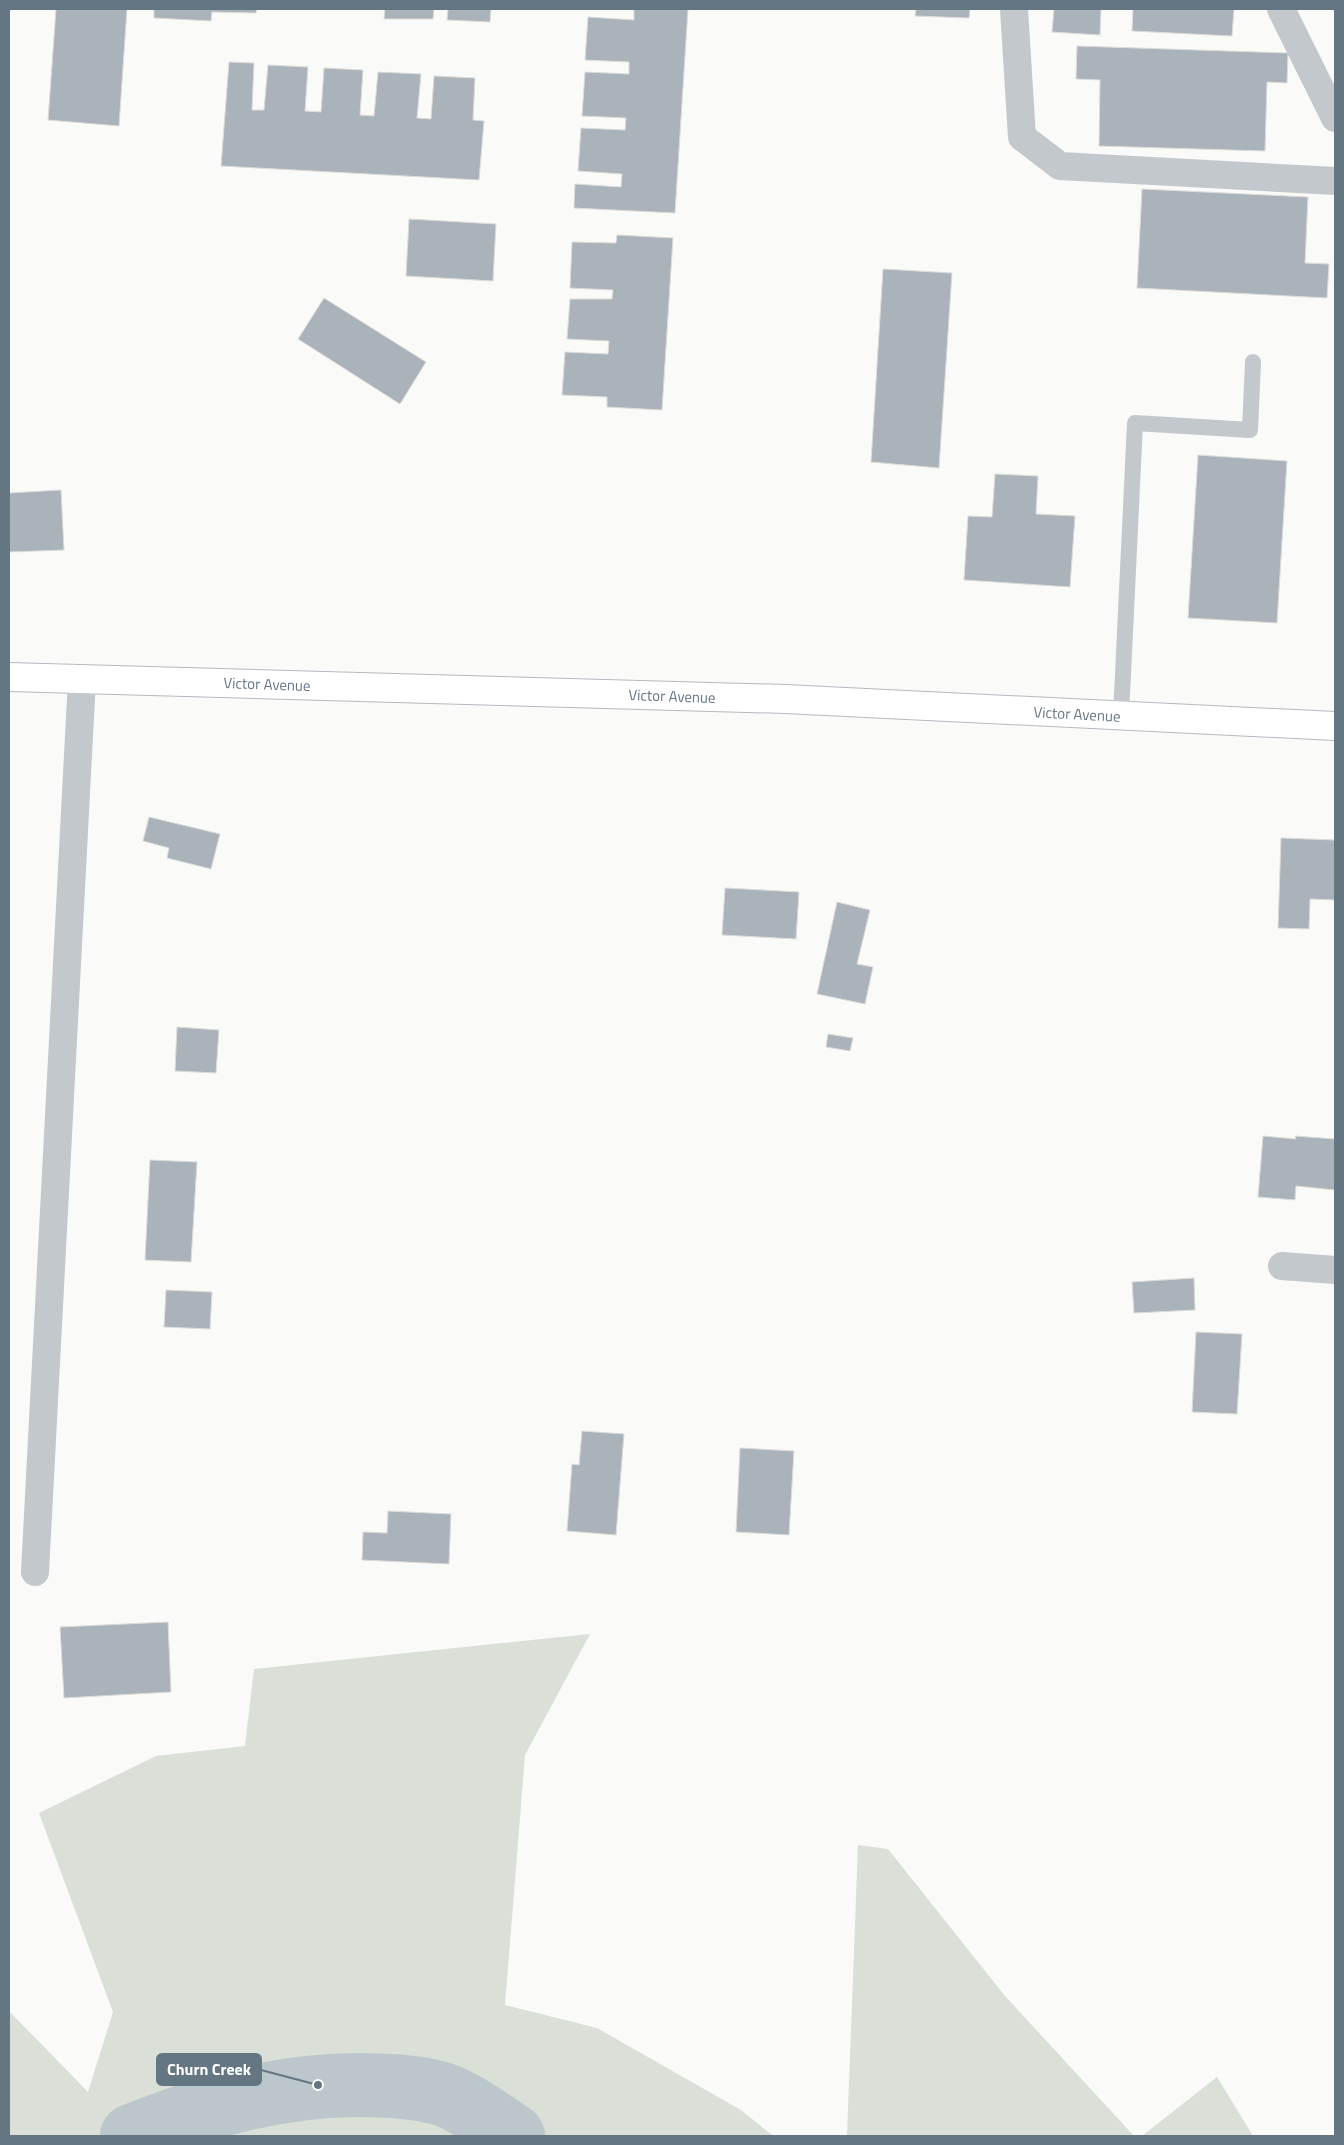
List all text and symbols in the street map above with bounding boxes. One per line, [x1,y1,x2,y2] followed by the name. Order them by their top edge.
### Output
[223,671,311,697] street label: Victor Avenue
[628,683,716,709] street label: Victor Avenue
[1033,700,1121,728] street label: Victor Avenue
[157,2054,261,2085] callout: Churn Creek
[167,2057,252,2081] text: Churn Creek

